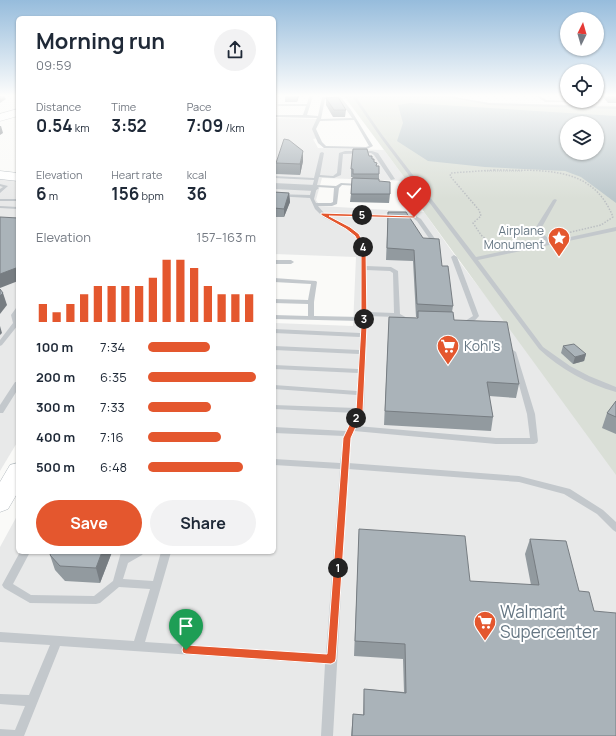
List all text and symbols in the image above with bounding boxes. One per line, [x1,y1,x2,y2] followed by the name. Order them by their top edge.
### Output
[560,12,604,56] north arrow
[560,12,604,160] map controls
[36,26,165,56] text: Morning run
[214,29,256,71] button: share
[36,56,71,74] text: 09:59
[560,64,604,108] button: locate
[36,99,81,114] text: Distance
[111,99,136,114] text: Time
[187,99,212,114] text: Pace
[36,114,73,137] text: 0.54
[111,114,147,137] text: 3:52
[187,114,223,137] text: 7:09
[560,116,604,160] button: layers
[73,120,90,135] text: km
[223,120,245,135] text: /km
[36,167,82,182] text: Elevation
[111,167,162,182] text: Heart rate
[187,167,207,182] text: kcal
[397,176,431,217] pin
[36,182,47,205] text: 6
[111,182,139,205] text: 156
[187,182,207,205] text: 36
[403,182,425,204] icon: check
[47,188,58,203] text: m
[139,188,164,203] text: bpm
[352,205,372,225] pin: 5
[359,207,365,222] text: 5
[484,222,544,253] place label: Airplane Monument
[546,225,572,258] place icon: Airplane Monument
[36,228,91,246] text: Elevation
[196,228,256,246] text: 157–163 m
[353,237,373,257] pin: 4
[360,239,366,254] text: 4
[354,309,374,329] pin: 3
[361,311,367,326] text: 3
[435,333,461,366] supermarket icon: Kohl's
[464,336,500,355] place label: Kohl's
[36,338,73,356] text: 100 m
[100,338,125,356] text: 7:34
[36,368,75,386] text: 200 m
[100,368,127,386] text: 6:35
[36,398,75,416] text: 300 m
[100,398,125,416] text: 7:33
[346,408,366,428] pin: 2
[353,410,359,425] text: 2
[36,428,75,446] text: 400 m
[100,428,124,446] text: 7:16
[36,458,75,476] text: 500 m
[100,458,127,476] text: 6:48
[36,500,142,546] button: Save
[150,500,256,546] button: Share
[328,558,348,578] pin: 1
[336,560,340,575] text: 1
[500,600,598,643] place label: Walmart Supercenter
[169,609,203,650] pin
[472,609,498,642] supermarket icon: Walmart Supercenter
[175,615,197,637] icon: arrive

